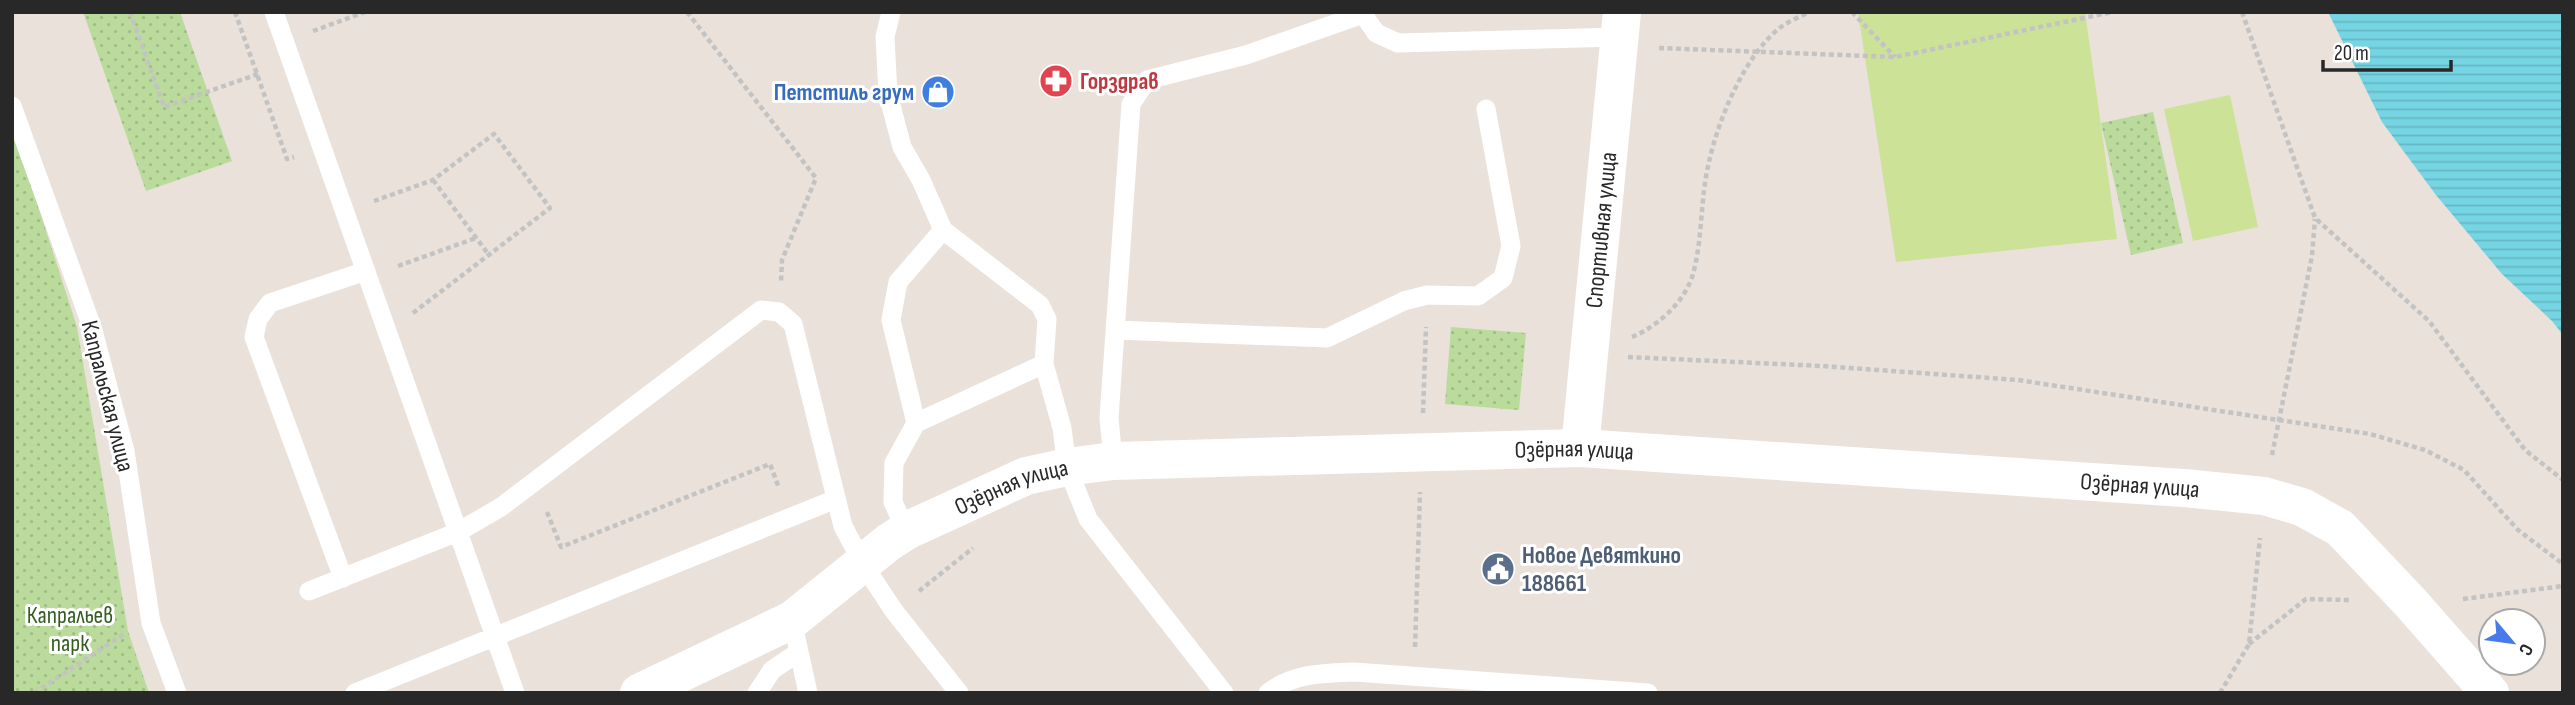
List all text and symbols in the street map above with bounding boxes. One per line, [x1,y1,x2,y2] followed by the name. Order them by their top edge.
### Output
[2323,28,2451,72] scale bar
[2334,41,2369,66] text: 20 m
[1037,62,1075,100] pharmacy icon: Горздрав
[1080,67,1159,96] place label: Горздрав
[919,73,957,111] shop icon: Петстиль грум
[774,78,914,107] place label: Петстиль грум
[1580,151,1623,309] street label: Спортивная улица
[75,318,140,475] street label: Капральская улица
[1514,434,1635,467] street label: Озёрная улица
[950,453,1071,522] street label: Озёрная улица
[2079,467,2201,504] street label: Озёрная улица
[1522,541,1681,598] place label: Новое Девяткино 188661
[1479,550,1517,588] public building icon: Новое Девяткино 188661
[27,601,113,658] park label: Капральев парк
[2477,607,2547,677] north arrow
[2513,640,2538,660] text: С

